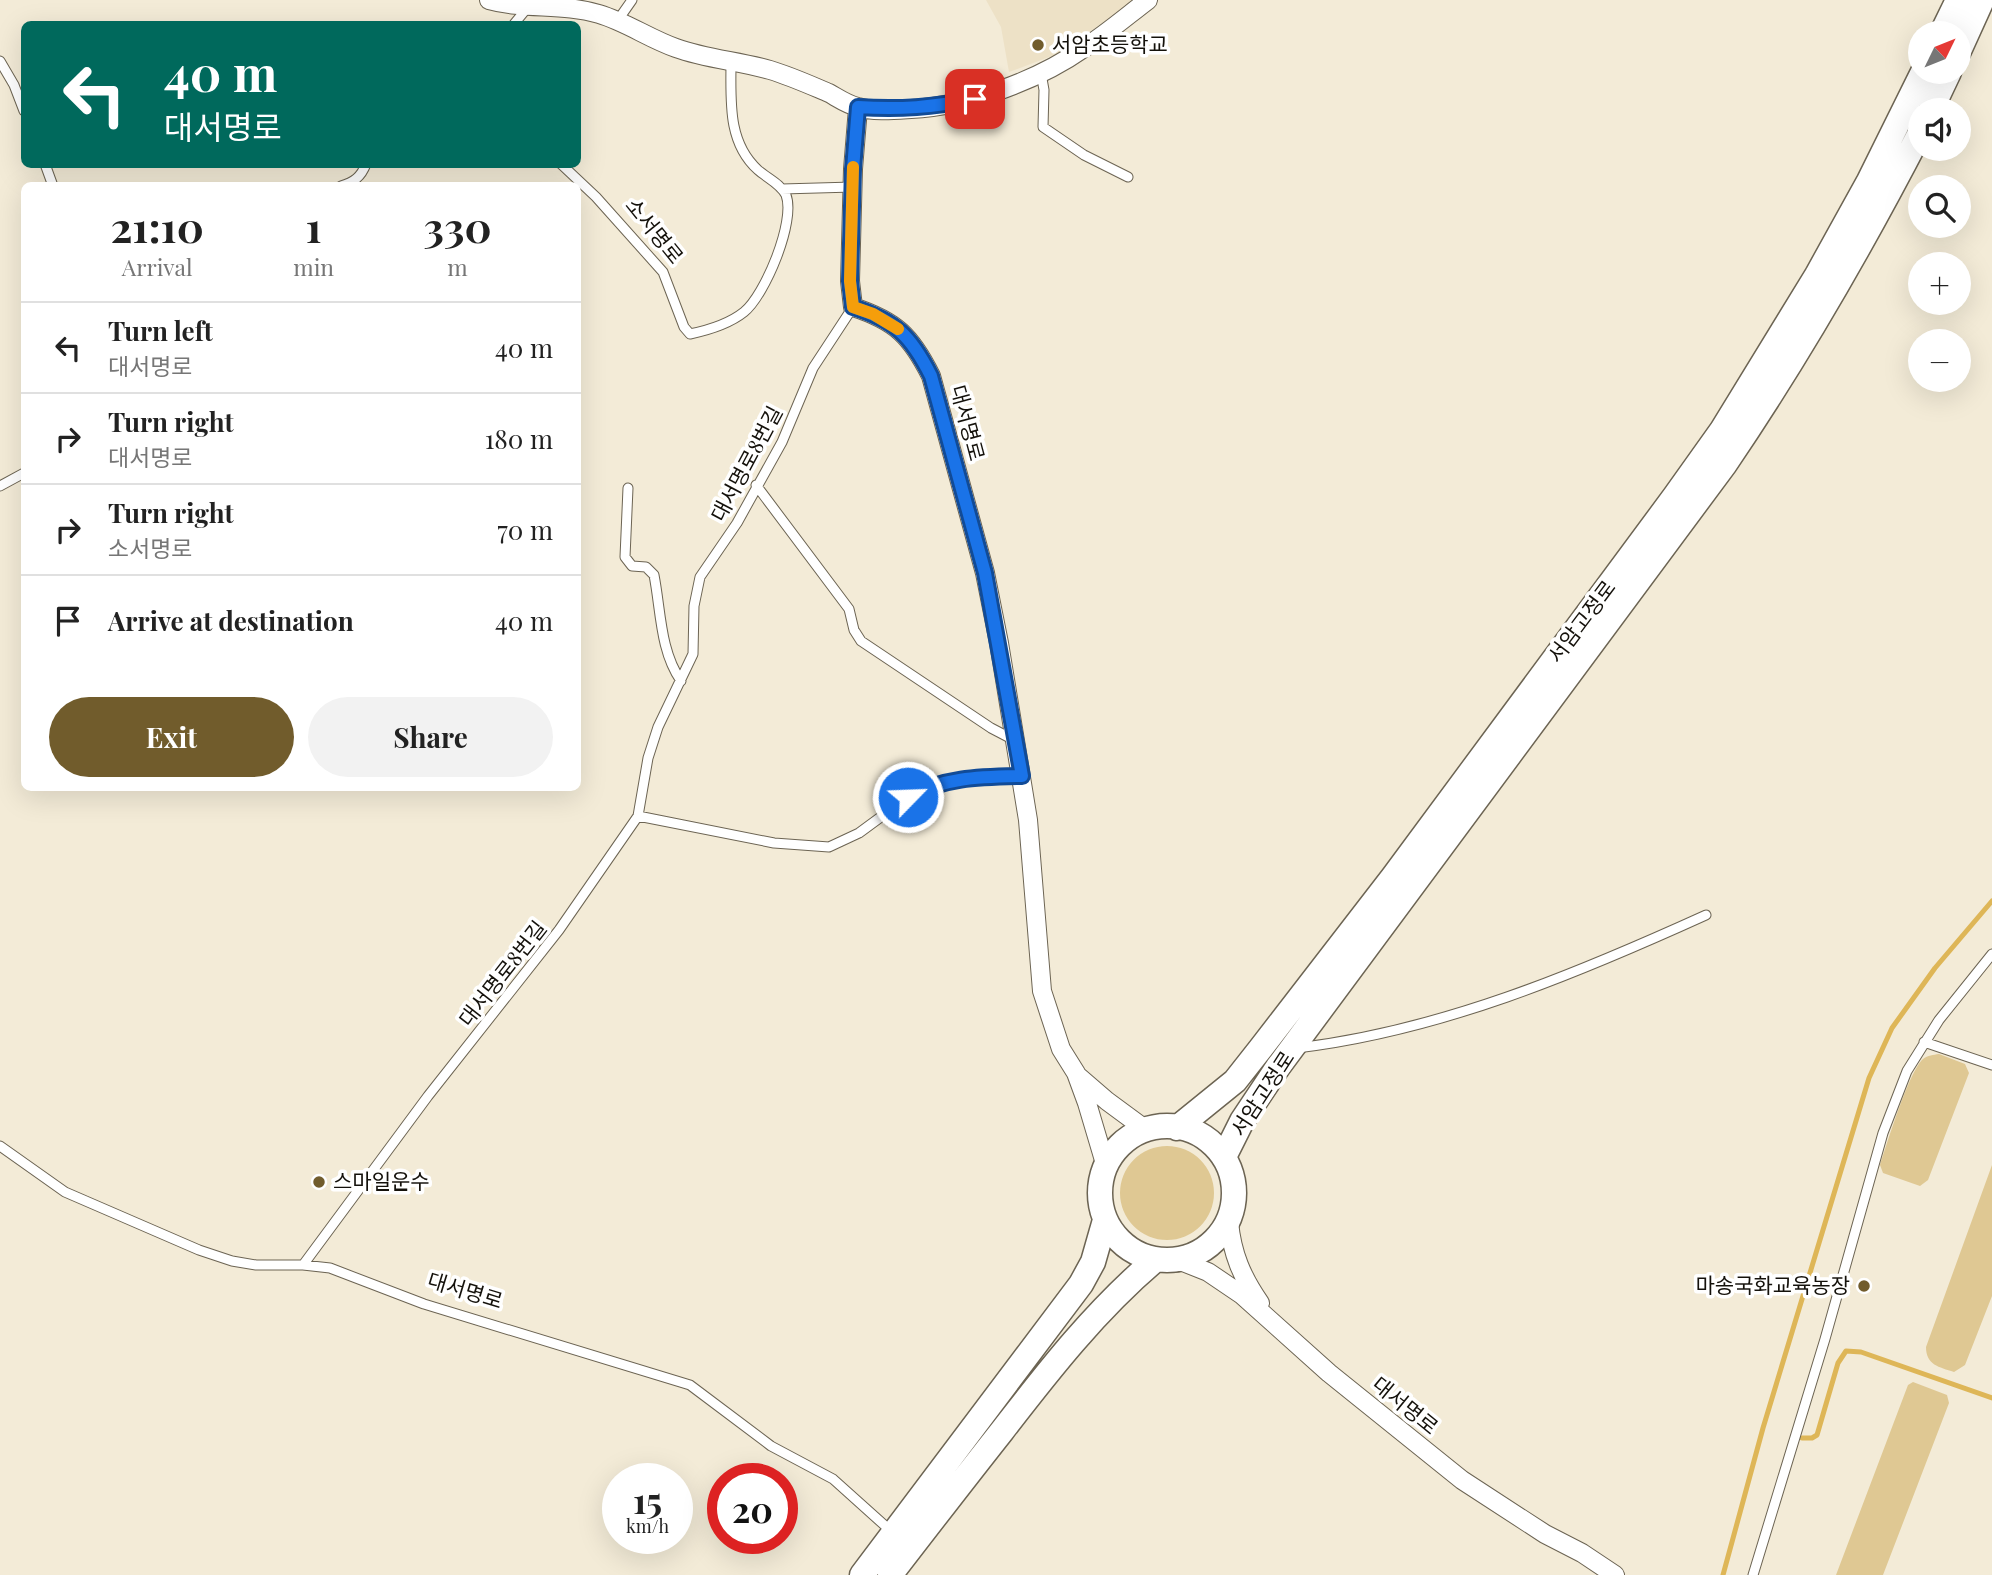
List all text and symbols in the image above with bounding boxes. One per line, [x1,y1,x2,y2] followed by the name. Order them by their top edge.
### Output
[1908,21,1970,84] north arrow
[1908,21,1971,392] map controls
[1052,29,1168,57] place label: 서암초등학교
[1030,37,1046,53] marker: 서암초등학교
[164,39,277,104] text: 40 m
[49,49,140,140] icon: left
[945,69,1005,129] pin
[956,80,994,118] icon: arrive
[1908,98,1971,161] button: sound
[164,104,282,147] text: 대서명로
[1908,175,1971,238] button: search
[620,191,691,269] street label: 소서명로
[110,198,204,254] text: 21:10
[306,198,322,254] text: 1
[424,198,492,254] text: 330
[122,251,193,282] text: Arrival
[293,251,334,282] text: min
[447,251,468,282] text: m
[1908,252,1971,315] button: +
[108,313,213,348] text: Turn left
[49,329,87,367] icon: left
[1908,329,1971,392] button: −
[495,330,553,365] text: 40 m
[108,350,193,381] text: 대서명로
[945,382,992,463] street label: 대서명로
[703,400,787,526] street label: 대서명로8번길
[108,404,234,439] text: Turn right
[49,420,87,458] icon: right
[485,421,553,456] text: 180 m
[108,441,193,472] text: 대서명로
[108,495,234,530] text: Turn right
[49,511,87,549] icon: right
[497,512,553,547] text: 70 m
[108,532,193,563] text: 소서명로
[1540,574,1621,668] street label: 서암고정로
[49,602,87,640] icon: arrive
[108,603,354,638] text: Arrive at destination
[495,603,553,638] text: 40 m
[49,697,294,777] button: Exit
[308,697,553,777] button: Share
[871,760,945,834] position arrow
[451,914,552,1031] street label: 대서명로8번길
[1223,1045,1299,1141] street label: 서암고정로
[333,1166,430,1194] place label: 스마일운수
[311,1174,327,1190] marker: 스마일운수
[425,1264,507,1314] street label: 대서명로
[1695,1270,1850,1298] place label: 마송국화교육농장
[1856,1278,1872,1294] marker: 마송국화교육농장
[1367,1369,1445,1440] street label: 대서명로
[707,1463,798,1554] speed limit sign: 20
[633,1476,662,1523] text: 15
[626,1514,669,1538] text: km/h

